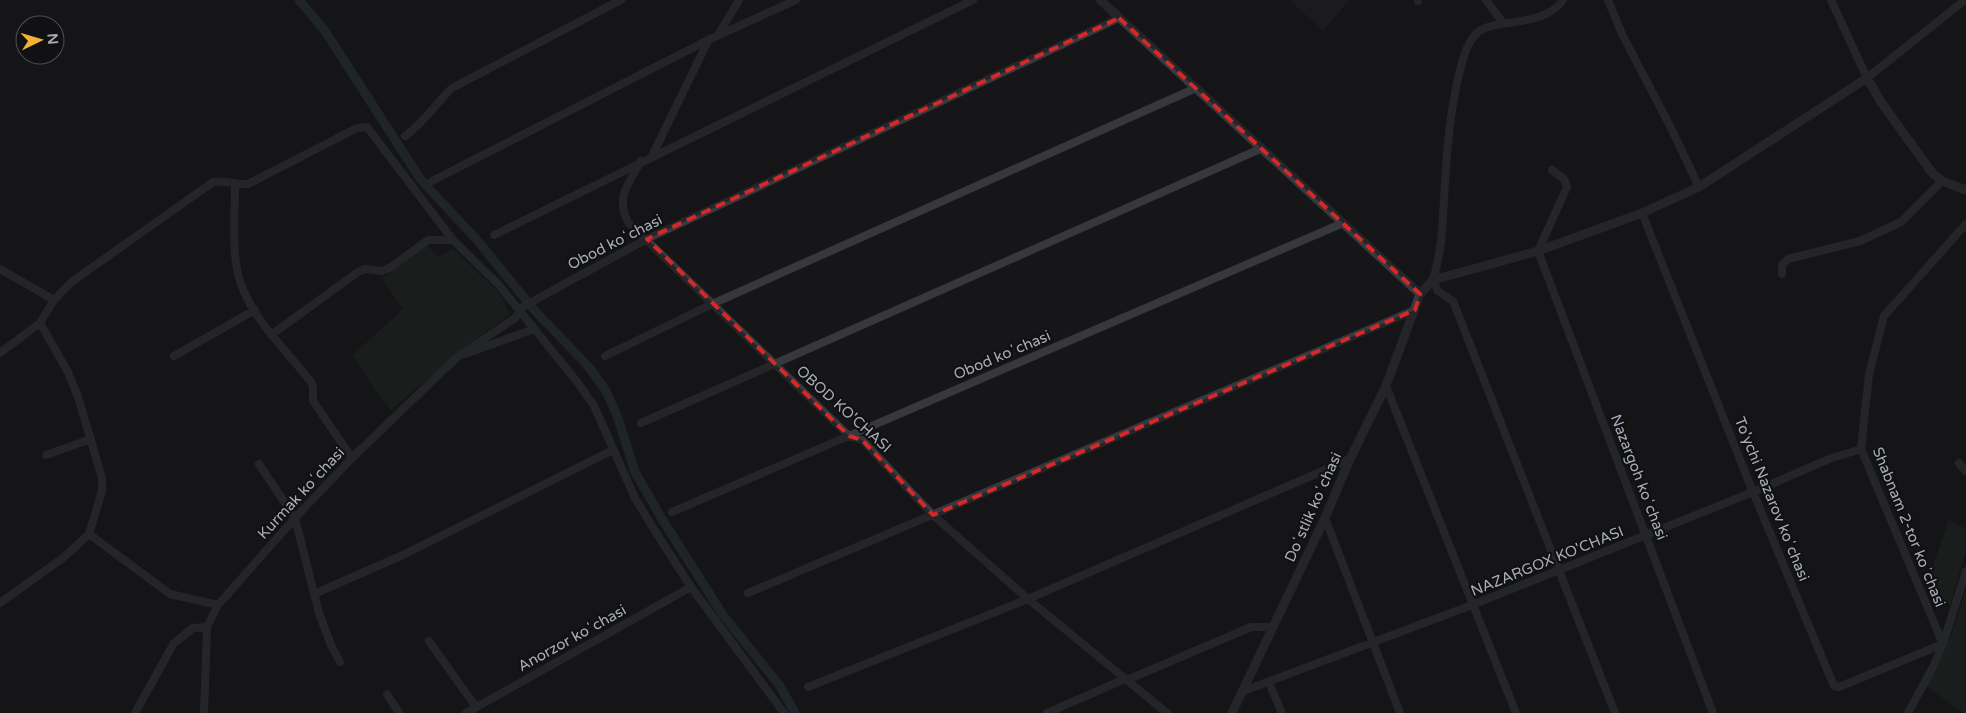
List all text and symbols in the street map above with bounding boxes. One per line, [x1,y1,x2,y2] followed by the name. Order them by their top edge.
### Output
[15,15,65,65] north arrow
[43,33,61,45] text: N
[565,210,665,274] street label: Obod koʻchasi
[951,326,1053,384] street label: Obod koʻchasi
[793,362,895,456] street label: OBOD KO'CHASI
[1607,412,1671,542] street label: Nazargoh koʻchasi
[1731,414,1813,584] street label: To'ychi Nazarov koʻchasi
[254,443,348,543] street label: Kurmak koʻchasi
[1869,444,1949,610] street label: Shabnam 2-tor koʼchasi
[1281,449,1345,565] street label: Doʻstlik koʻchasi
[1468,522,1626,600] street label: NAZARGOX KO'CHASI
[515,601,629,675] street label: Anorzor koʻchasi

